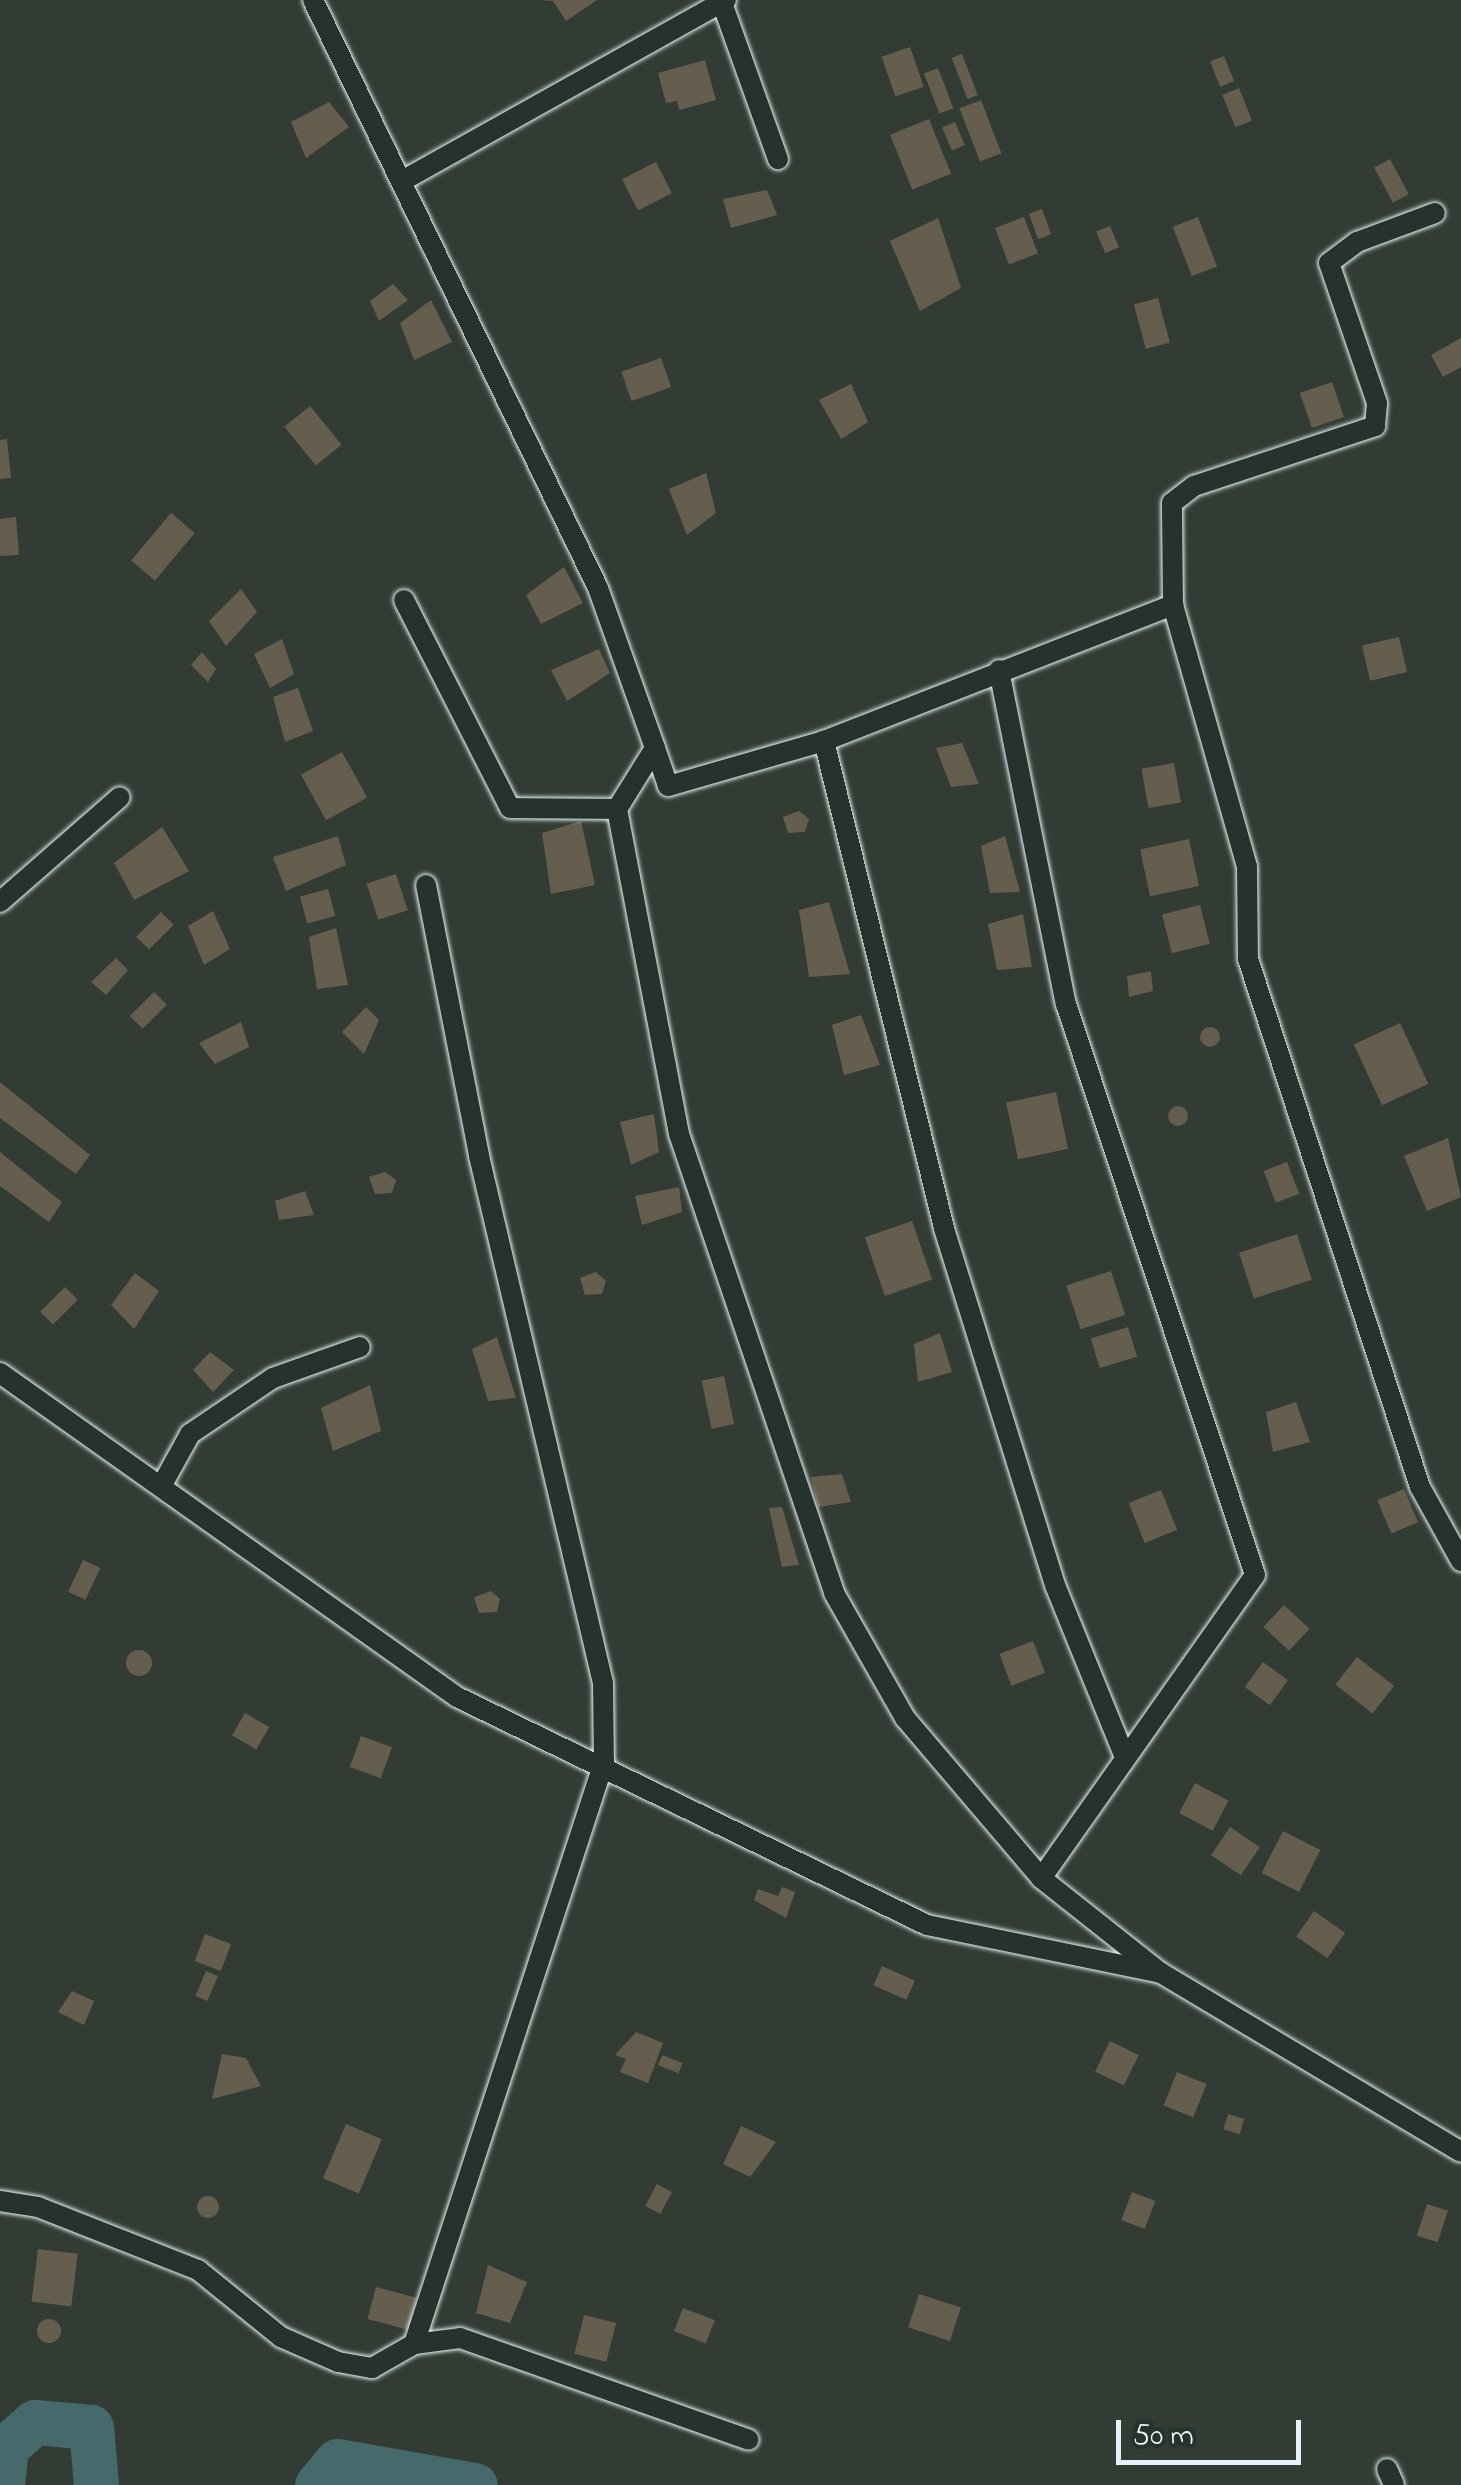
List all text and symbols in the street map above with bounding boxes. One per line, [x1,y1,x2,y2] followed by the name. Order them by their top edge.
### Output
[1121,2400,1306,2462] scale bar
[1133,2415,1194,2459] text: 50 m

